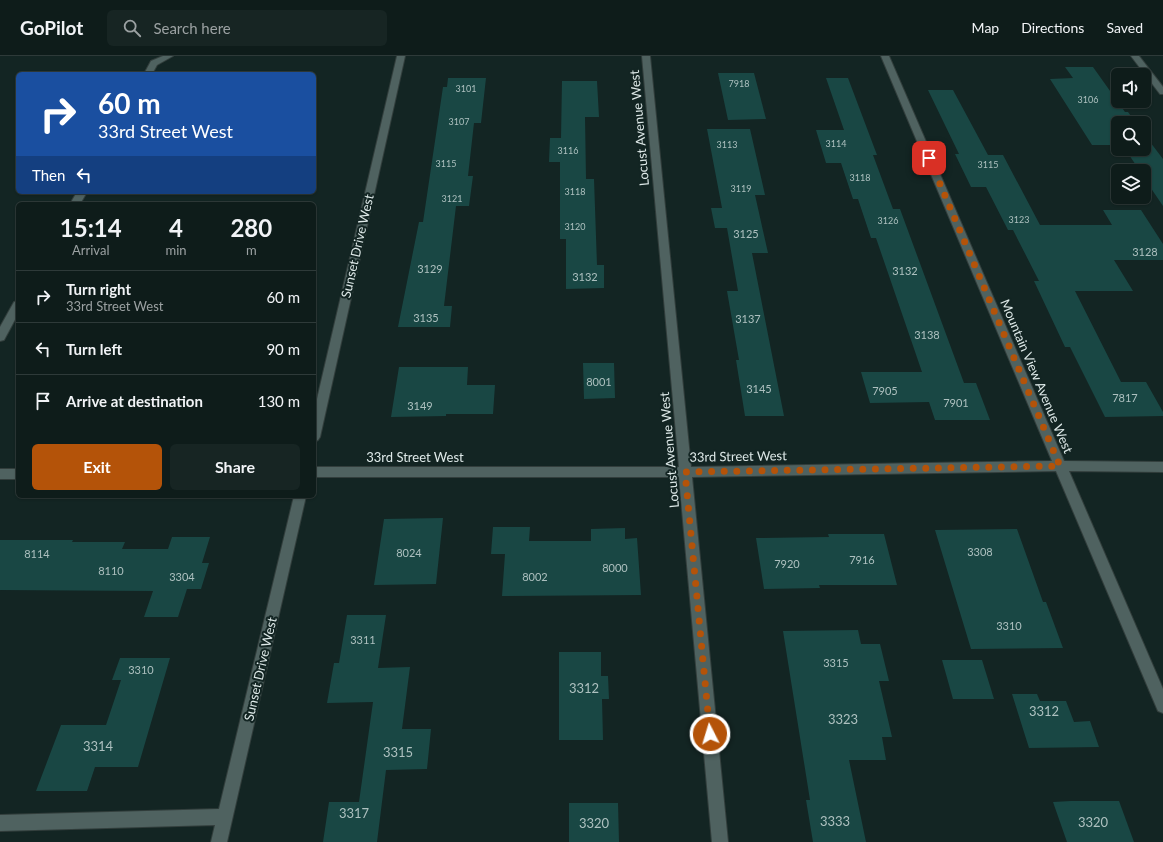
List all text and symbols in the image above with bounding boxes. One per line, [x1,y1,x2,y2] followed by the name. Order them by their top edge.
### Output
[107,10,387,46] search box
[20,16,83,39] text: GoPilot
[121,17,143,39] icon: search
[153,19,231,37] text: Search here
[972,19,999,36] text: Map
[1021,19,1084,36] text: Directions
[1106,19,1143,36] text: Saved
[1111,68,1151,204] map controls
[1111,68,1151,108] button: sound
[626,69,652,187] street label: Locust Avenue West
[729,78,749,89] house number: 7918
[456,83,476,94] house number: 3101
[98,86,161,120] text: 60 m
[32,88,84,140] icon: right
[1078,94,1098,105] house number: 3106
[449,116,469,127] house number: 3107
[1111,116,1151,156] button: search
[98,120,233,142] text: 33rd Street West
[826,138,846,149] house number: 3114
[717,139,737,150] house number: 3113
[912,141,946,175] pin
[558,145,578,156] house number: 3116
[918,147,940,169] icon: arrive
[436,158,456,169] house number: 3115
[978,159,998,170] house number: 3115
[73,164,95,186] icon: left
[1111,164,1151,204] button: layers
[32,166,65,184] text: Then
[850,172,870,183] house number: 3118
[731,183,751,194] house number: 3119
[565,186,585,197] house number: 3118
[337,192,377,299] street label: Sunset Drive West
[442,193,462,204] house number: 3121
[60,213,122,242] text: 15:14
[169,213,183,242] text: 4
[230,213,272,242] text: 280
[1009,214,1029,225] house number: 3123
[878,215,898,226] house number: 3126
[565,221,585,232] house number: 3120
[733,227,759,240] house number: 3125
[72,242,109,258] text: Arrival
[166,242,187,258] text: min
[246,242,257,258] text: m
[1132,245,1158,258] house number: 3128
[417,262,443,275] house number: 3129
[892,264,918,277] house number: 3132
[572,270,598,283] house number: 3132
[66,280,131,298] text: Turn right
[32,286,54,308] icon: right
[266,288,300,306] text: 60 m
[997,297,1077,456] street label: Mountain View Avenue West
[66,298,163,314] text: 33rd Street West
[413,311,439,324] house number: 3135
[735,312,761,325] house number: 3137
[914,328,940,341] house number: 3138
[32,338,54,360] icon: left
[66,340,122,358] text: Turn left
[266,340,300,358] text: 90 m
[586,375,612,388] house number: 8001
[746,382,772,395] house number: 3145
[872,384,898,397] house number: 7905
[32,390,54,412] icon: arrive
[656,391,682,509] street label: Locust Avenue West
[1112,391,1138,404] house number: 7817
[66,392,203,410] text: Arrive at destination
[258,392,300,410] text: 130 m
[943,396,969,409] house number: 7901
[407,399,433,412] house number: 3149
[32,444,162,490] button: Exit
[170,444,300,490] button: Share
[689,447,787,465] street label: 33rd Street West
[366,449,464,465] street label: 33rd Street West
[967,545,993,558] house number: 3308
[396,546,422,559] house number: 8024
[24,547,50,560] house number: 8114
[849,553,875,566] house number: 7916
[774,557,800,570] house number: 7920
[602,561,628,574] house number: 8000
[98,564,124,577] house number: 8110
[169,570,195,583] house number: 3304
[522,570,548,583] house number: 8002
[240,615,280,722] street label: Sunset Drive West
[996,619,1022,632] house number: 3310
[350,633,376,646] house number: 3311
[823,656,849,669] house number: 3315
[128,663,154,676] house number: 3310
[569,680,599,696] house number: 3312
[1029,703,1059,719] house number: 3312
[828,711,858,727] house number: 3323
[689,713,731,755] position arrow
[83,738,114,754] house number: 3314
[383,744,413,760] house number: 3315
[339,805,370,821] house number: 3317
[820,813,850,829] house number: 3333
[1078,814,1109,830] house number: 3320
[579,815,610,831] house number: 3320

